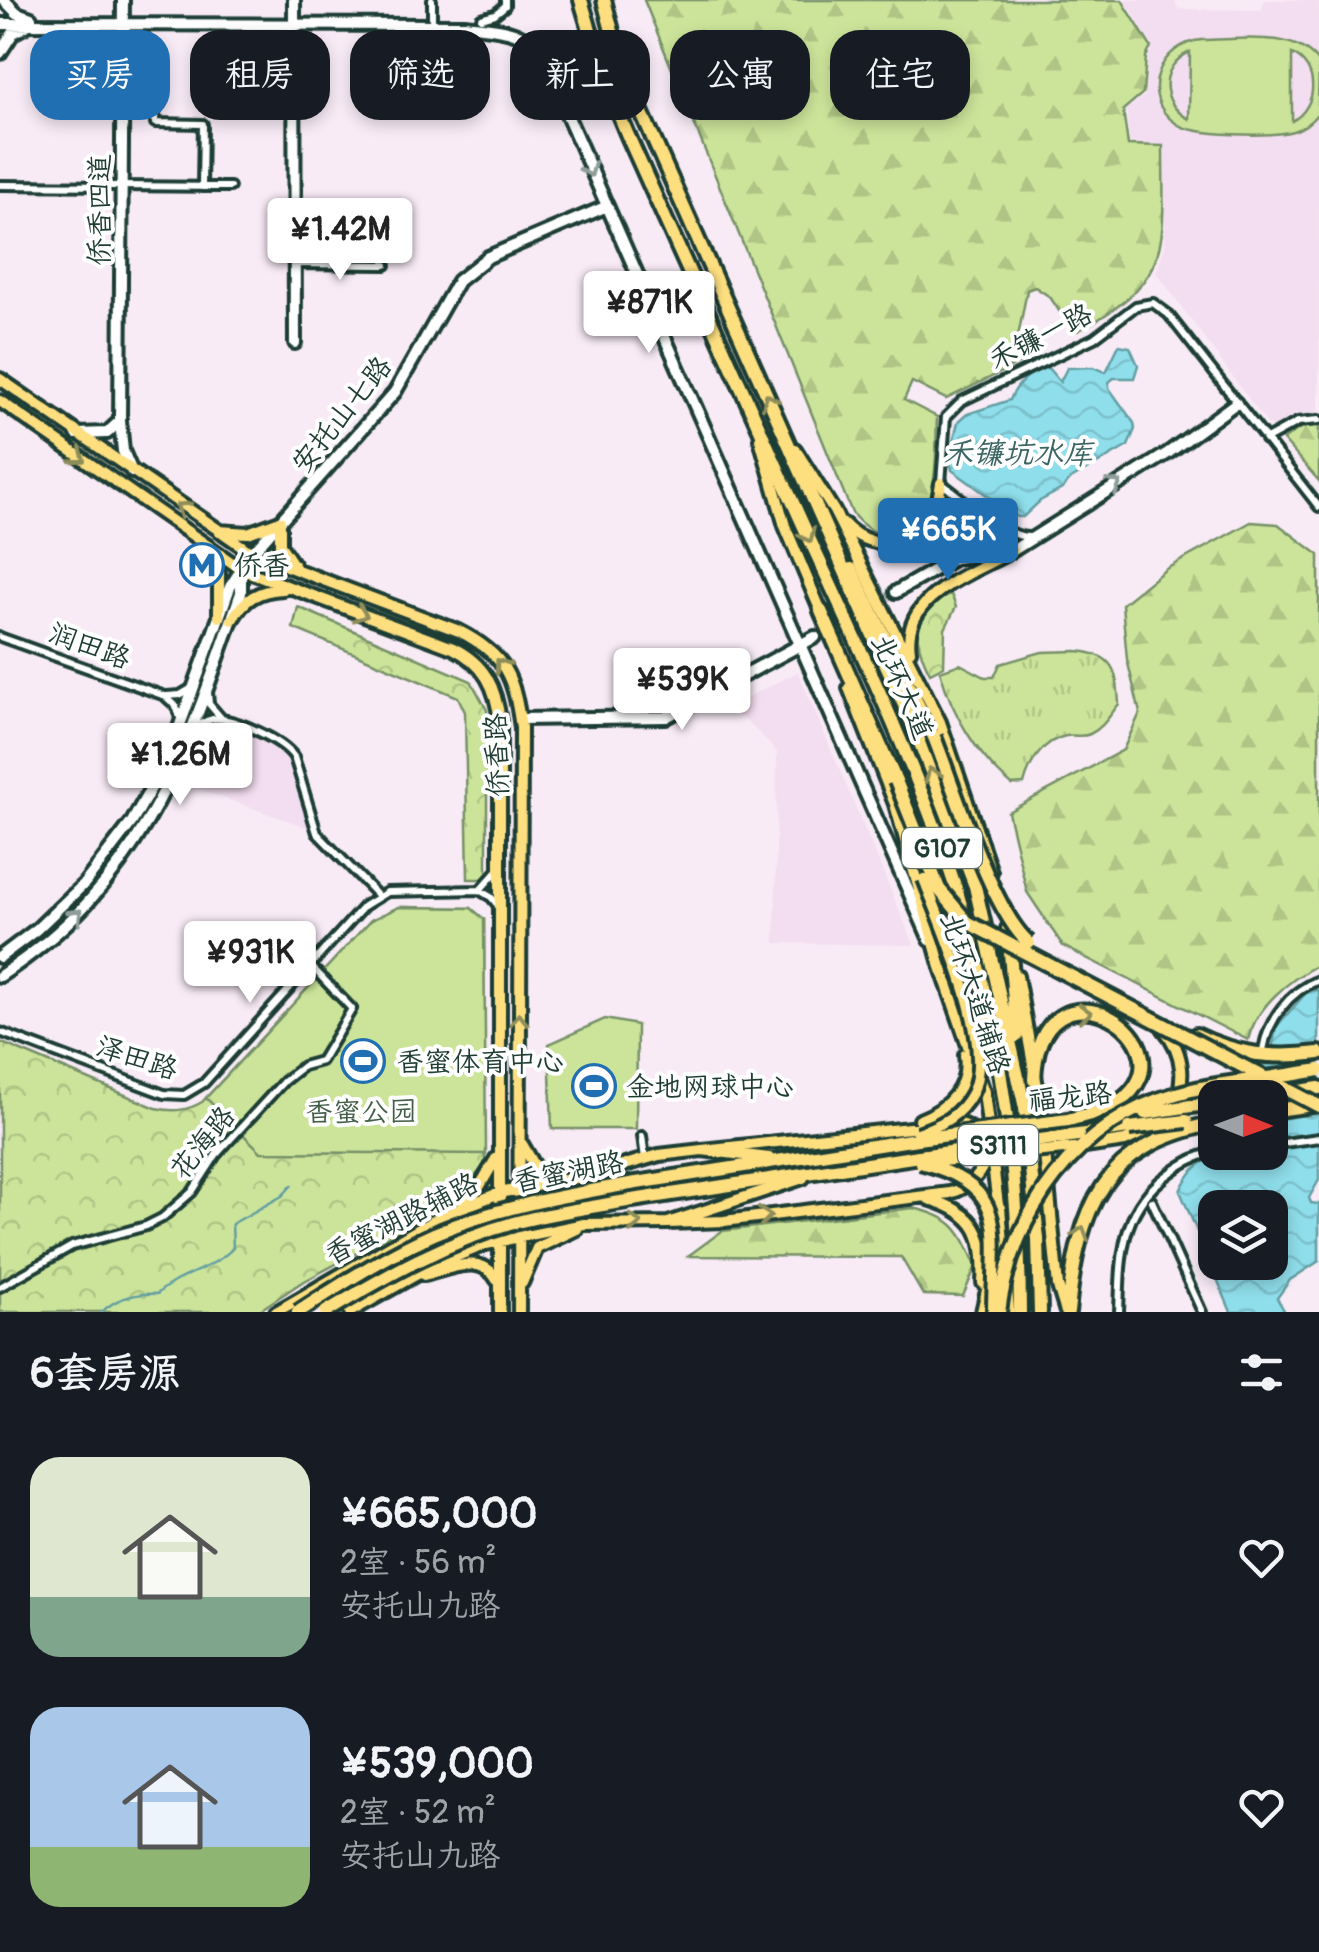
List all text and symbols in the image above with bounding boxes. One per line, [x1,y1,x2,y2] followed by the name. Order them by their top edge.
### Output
[30,30,170,120] chip: 买房
[190,30,330,120] chip: 租房
[350,30,490,120] chip: 筛选
[510,30,650,120] chip: 新上
[670,30,810,120] chip: 公寓
[830,30,970,120] chip: 住宅
[83,154,118,266] street label: 侨香四道
[577,159,597,177] one-way arrow
[259,198,421,283] pin: ¥1.42M
[289,210,391,250] text: ¥1.42M
[579,271,719,356] pin: ¥871K
[605,283,693,323] text: ¥871K
[983,296,1099,378] street label: 禾镰一路
[285,350,400,480] street label: 安托山七路
[762,392,782,410] one-way arrow
[943,435,1095,472] water label: 禾镰坑水库
[68,446,86,463] one-way arrow
[1104,478,1122,498] one-way arrow
[878,498,1018,583] pin: ¥665K
[175,502,194,520] one-way arrow
[900,510,996,550] text: ¥665K
[796,526,816,544] one-way arrow
[179,542,225,588] metro station icon: 侨香
[234,549,290,584] place label: 侨香
[352,603,369,623] one-way arrow
[44,616,135,677] street label: 润田路
[863,628,940,745] street label: 北环大道
[612,648,752,733] pin: ¥539K
[495,658,513,676] one-way arrow
[635,660,729,700] text: ¥539K
[479,712,516,798] street label: 侨香路
[99,723,261,808] pin: ¥1.26M
[129,735,231,775] text: ¥1.26M
[924,766,944,784] one-way arrow
[902,828,982,868] road number: G107
[932,908,1017,1079] street label: 北环大道辅路
[64,909,82,927] one-way arrow
[180,921,320,1006] pin: ¥931K
[206,933,294,973] text: ¥931K
[1077,1003,1093,1024] one-way arrow
[508,1012,530,1028] one-way arrow
[91,1029,182,1088] street label: 泽田路
[340,1038,386,1084] sports icon: 香蜜体育中心
[396,1045,564,1080] place label: 香蜜体育中心
[571,1063,617,1109] sports icon: 金地网球中心
[626,1070,794,1105] place label: 金地网球中心
[1027,1076,1114,1119] street label: 福龙路
[1198,1080,1288,1170] north arrow
[1198,1080,1288,1280] map controls
[305,1095,417,1130] park label: 香蜜公园
[163,1099,243,1187] street label: 花海路
[958,1125,1038,1165] road number: S3111
[510,1145,627,1200] street label: 香蜜湖路
[319,1166,484,1273] street label: 香蜜湖路辅路
[1198,1190,1288,1280] button: layers
[758,1206,774,1227] one-way arrow
[628,1212,643,1234] one-way arrow
[1069,1226,1090,1243] one-way arrow
[1234,1345,1289,1400] icon: filters
[30,1348,180,1400] text: 6套房源
[340,1488,538,1540] text: ¥665,000
[110,1497,230,1617] icon: home
[1234,1530,1289,1585] icon: heart
[340,1543,496,1583] text: 2室 · 56 m²
[340,1586,500,1626] text: 安托山九路
[340,1738,534,1790] text: ¥539,000
[110,1747,230,1867] icon: home
[1234,1780,1289,1835] icon: heart
[340,1793,496,1833] text: 2室 · 52 m²
[340,1836,500,1876] text: 安托山九路

